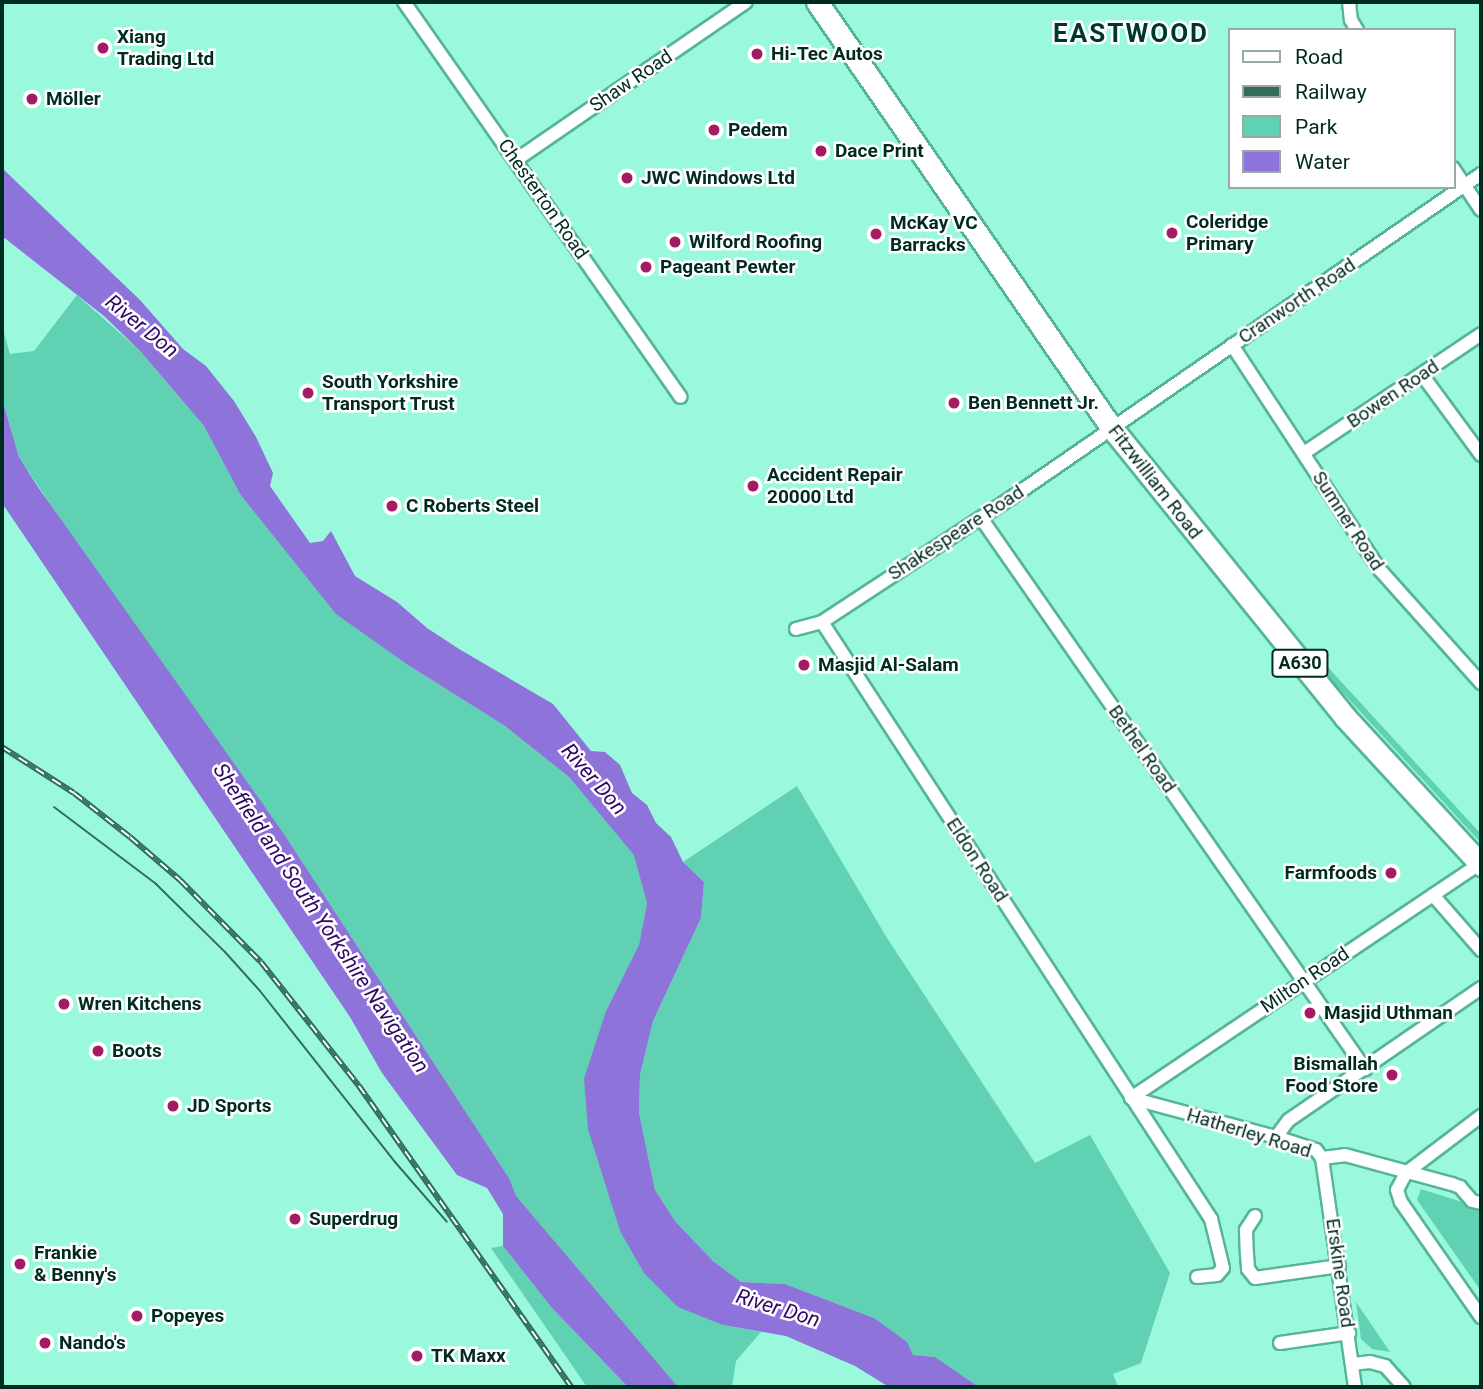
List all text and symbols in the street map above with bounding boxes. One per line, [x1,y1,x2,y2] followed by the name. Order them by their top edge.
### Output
[1054,18,1208,50] district label: EASTWOOD
[117,26,214,70] place label: Xiang Trading Ltd
[1228,28,1455,189] legend
[95,40,111,56] marker: Xiang Trading Ltd
[771,43,883,65] place label: Hi-Tec Autos
[585,45,677,117] street label: Shaw Road
[1295,45,1343,69] text: Road
[749,46,765,62] marker: Hi-Tec Autos
[1295,80,1367,104] text: Railway
[46,88,101,110] place label: Möller
[24,91,40,107] marker: Möller
[1295,115,1337,139] text: Park
[728,119,788,141] place label: Pedem
[706,122,722,138] marker: Pedem
[493,134,593,264] street label: Chesterton Road
[835,140,924,162] place label: Dace Print
[813,143,829,159] marker: Dace Print
[1295,150,1350,174] text: Water
[641,167,795,189] place label: JWC Windows Ltd
[619,170,635,186] marker: JWC Windows Ltd
[1186,211,1268,255] place label: Coleridge Primary
[890,212,978,256] place label: McKay VC Barracks
[1164,225,1180,241] marker: Coleridge Primary
[868,226,884,242] marker: McKay VC Barracks
[689,231,822,253] place label: Wilford Roofing
[667,234,683,250] marker: Wilford Roofing
[1234,253,1360,349] street label: Cranworth Road
[660,256,795,278] place label: Pageant Pewter
[638,259,654,275] marker: Pageant Pewter
[101,289,183,363] water label: River Don
[1343,355,1443,433] street label: Bowen Road
[322,371,458,415] place label: South Yorkshire Transport Trust
[300,385,316,401] marker: South Yorkshire Transport Trust
[968,392,1099,414] place label: Ben Bennett Jr.
[946,395,962,411] marker: Ben Bennett Jr.
[1103,420,1207,544] street label: Fitzwilliam Road
[767,464,903,508] place label: Accident Repair 20000 Ltd
[1307,467,1389,575] street label: Sumner Road
[745,478,761,494] marker: Accident Repair 20000 Ltd
[884,481,1028,585] street label: Shakespeare Road
[406,495,539,517] place label: C Roberts Steel
[384,498,400,514] marker: C Roberts Steel
[1270,648,1330,678] road number: A630
[818,654,959,676] place label: Masjid Al-Salam
[796,657,812,673] marker: Masjid Al-Salam
[1104,701,1180,797] street label: Bethel Road
[556,738,632,820] water label: River Don
[208,758,434,1078] water label: Sheffield and South Yorkshire Navigation
[941,814,1013,906] street label: Eldon Road
[1285,862,1377,884] place label: Farmfoods
[1383,865,1399,881] marker: Farmfoods
[1257,942,1353,1018] street label: Milton Road
[78,993,202,1015] place label: Wren Kitchens
[56,996,72,1012] marker: Wren Kitchens
[1324,1002,1453,1024] place label: Masjid Uthman
[1302,1005,1318,1021] marker: Masjid Uthman
[112,1040,162,1062] place label: Boots
[90,1043,106,1059] marker: Boots
[1285,1053,1378,1097] place label: Bismallah Food Store
[1384,1067,1400,1083] marker: Bismallah Food Store
[187,1095,271,1117] place label: JD Sports
[165,1098,181,1114] marker: JD Sports
[1184,1103,1314,1163] street label: Hatherley Road
[309,1208,398,1230] place label: Superdrug
[287,1211,303,1227] marker: Superdrug
[1321,1217,1359,1329] street label: Erskine Road
[34,1242,117,1286] place label: Frankie & Benny's
[12,1256,28,1272] marker: Frankie & Benny's
[733,1283,823,1333] water label: River Don
[151,1305,224,1327] place label: Popeyes
[129,1308,145,1324] marker: Popeyes
[59,1332,126,1354] place label: Nando's
[37,1335,53,1351] marker: Nando's
[431,1345,506,1367] place label: TK Maxx
[409,1348,425,1364] marker: TK Maxx

